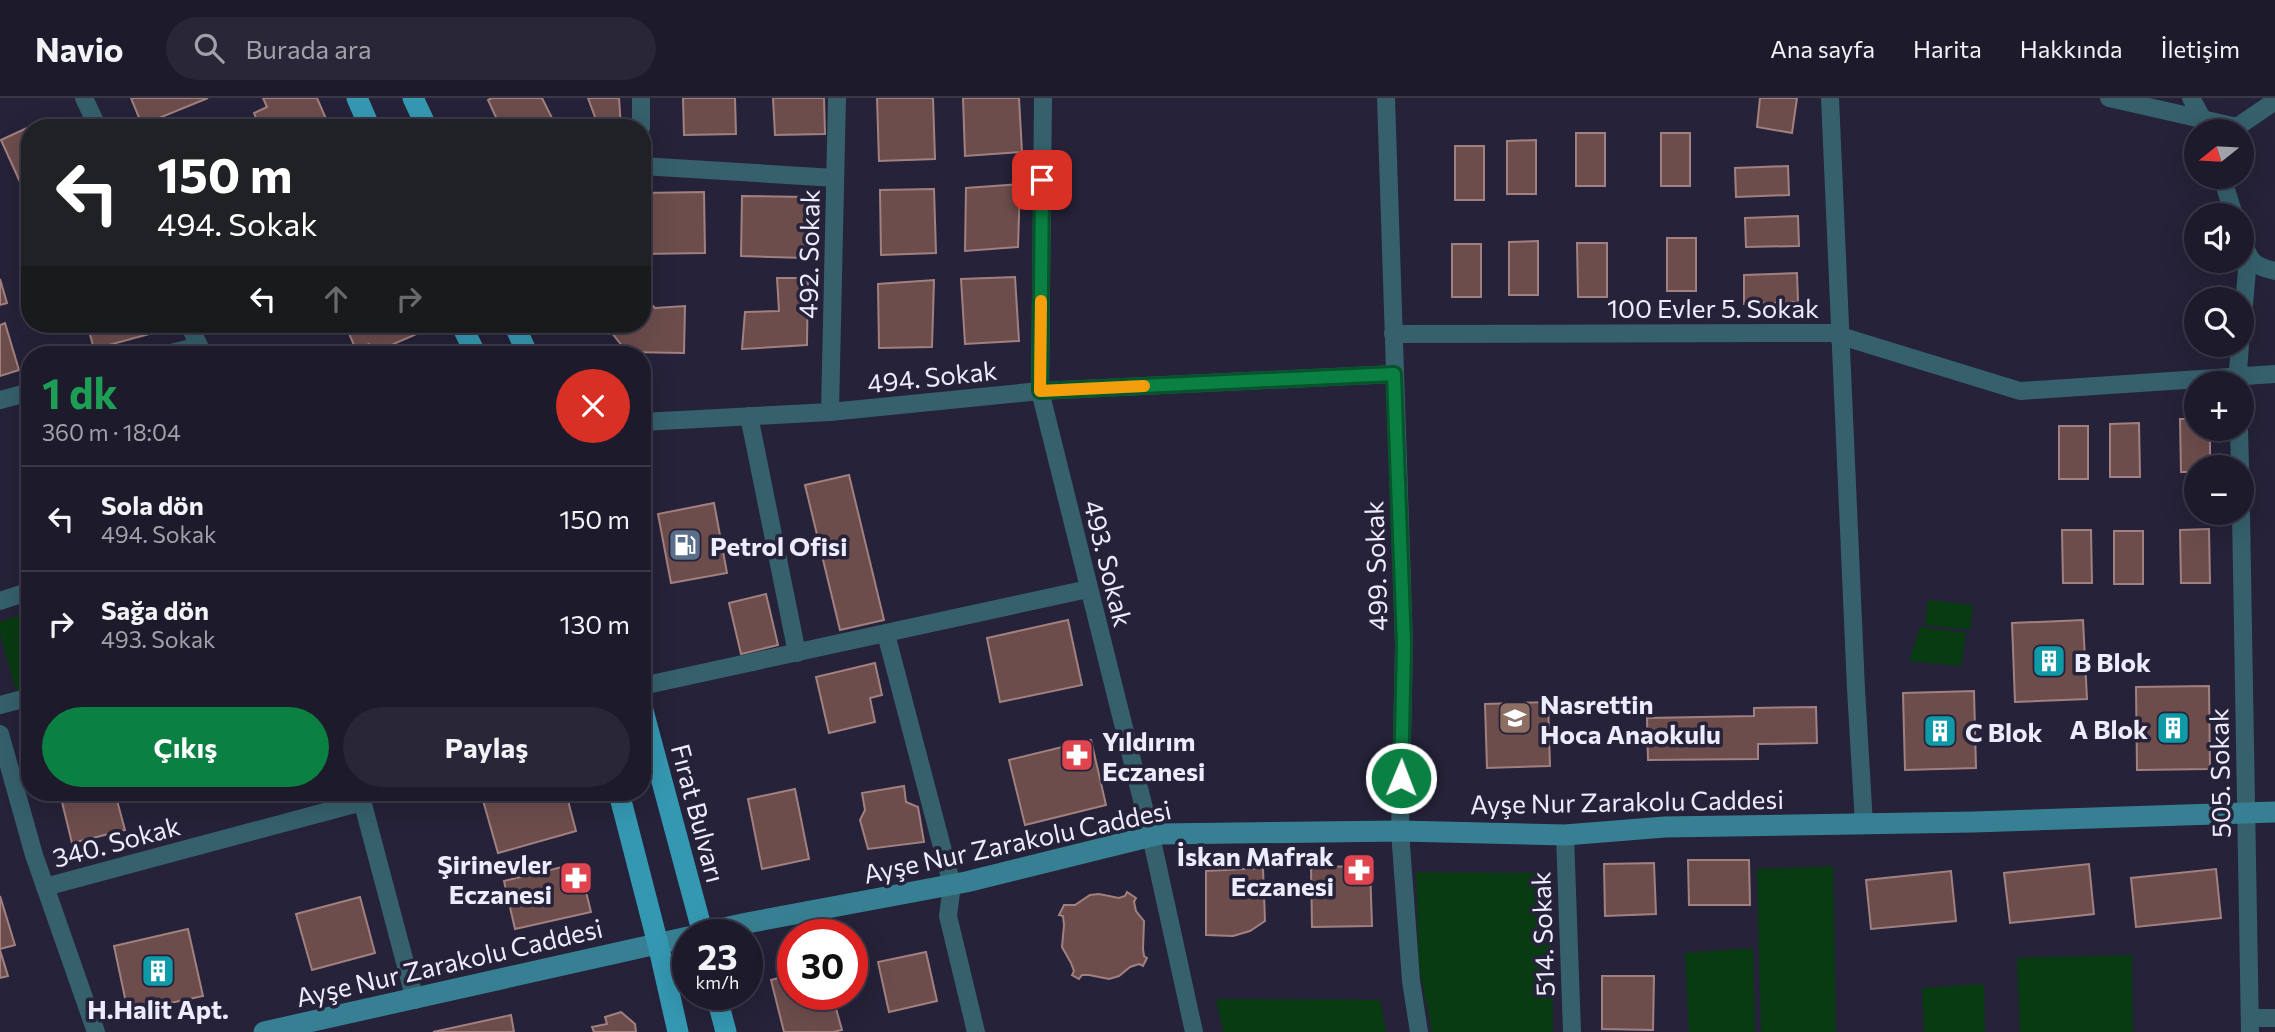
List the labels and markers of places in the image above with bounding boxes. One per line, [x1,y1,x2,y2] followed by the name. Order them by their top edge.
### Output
[1012,150,1072,210] pin
[666,526,704,564] fuel station icon: Petrol Ofisi
[710,530,847,561] place label: Petrol Ofisi
[2030,642,2068,680] building icon: B Blok
[2074,646,2151,677] place label: B Blok
[1540,688,1721,749] place label: Nasrettin Hoca Anaokulu
[1496,699,1534,737] school or university icon: Nasrettin Hoca Anaokulu
[2154,709,2192,747] building icon: A Blok
[1921,712,1959,750] building icon: C Blok
[2070,713,2148,744] place label: A Blok
[1965,716,2043,747] place label: C Blok
[1102,725,1205,786] place label: Yıldırım Eczanesi
[1058,736,1096,774] pharmacy icon: Yıldırım Eczanesi
[1177,840,1334,901] place label: İskan Mafrak Eczanesi
[437,848,552,909] place label: Şirinevler Eczanesi
[1340,851,1378,889] pharmacy icon: İskan Mafrak Eczanesi
[557,859,595,897] pharmacy icon: Şirinevler Eczanesi
[139,952,177,990] building icon: H.Halit Apt.
[87,993,229,1024] place label: H.Halit Apt.

